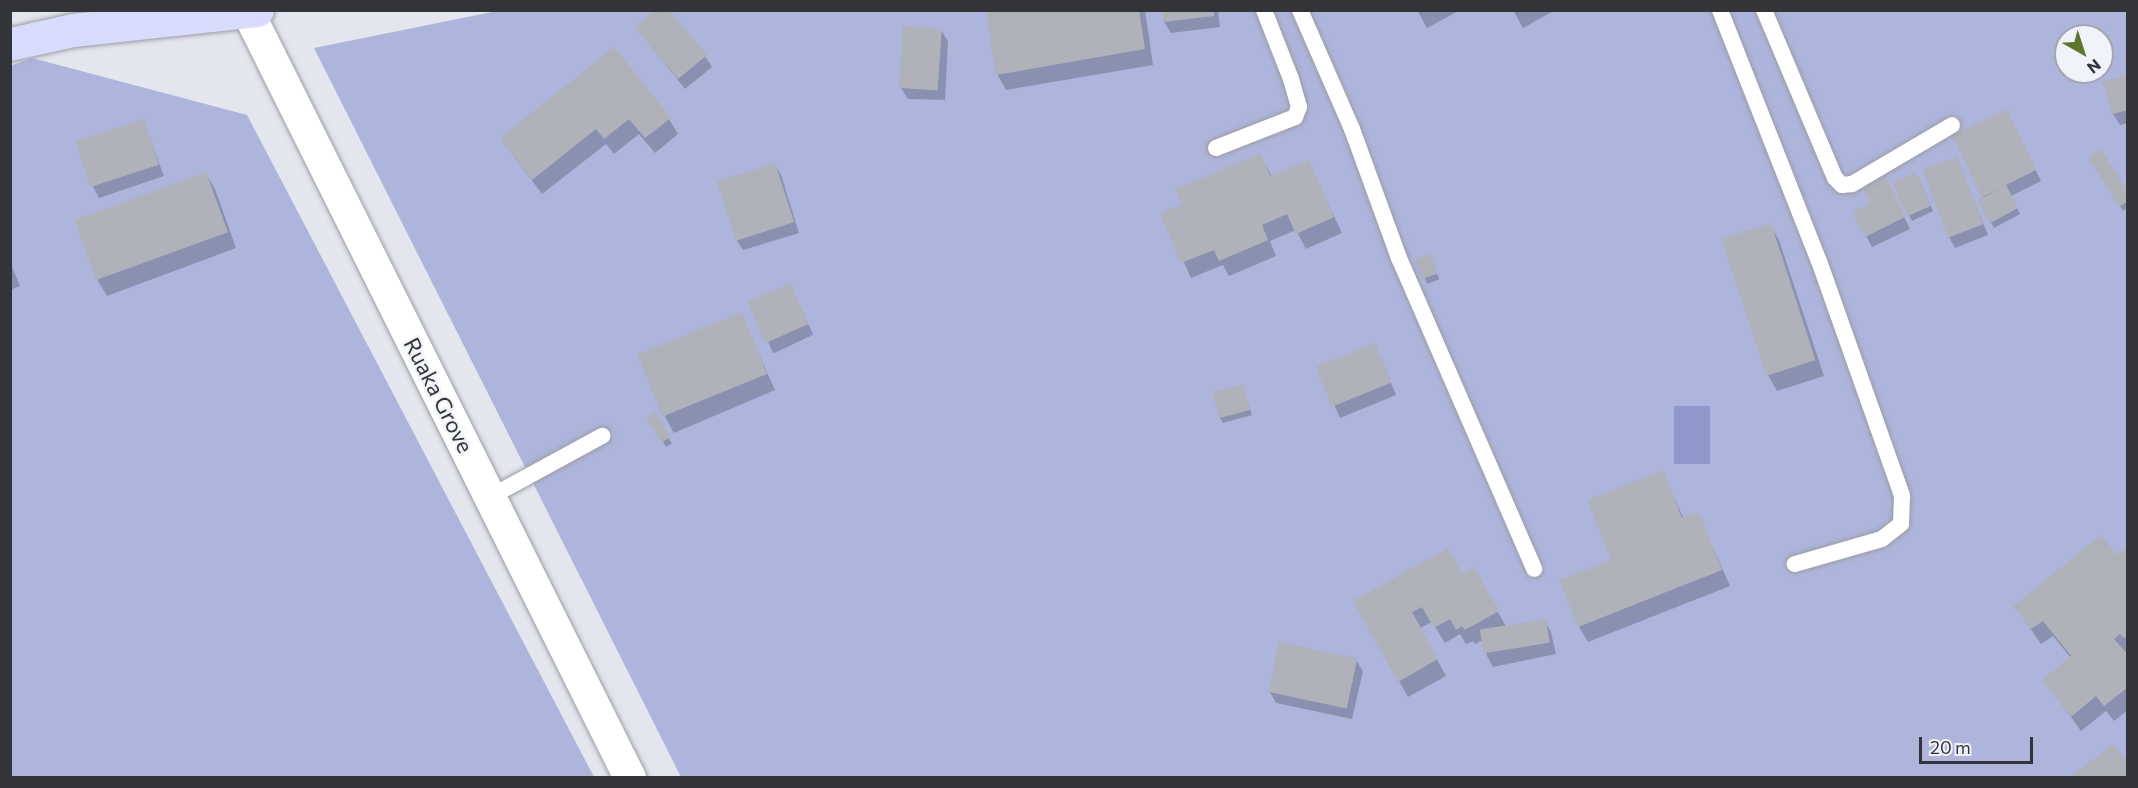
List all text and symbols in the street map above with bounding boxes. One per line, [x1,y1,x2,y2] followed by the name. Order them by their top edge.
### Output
[2054,24,2114,84] north arrow
[2084,56,2105,78] text: N
[399,333,479,457] street label: Ruaka Grove
[1922,725,2036,763] scale bar
[1930,736,1971,758] text: 20 m

